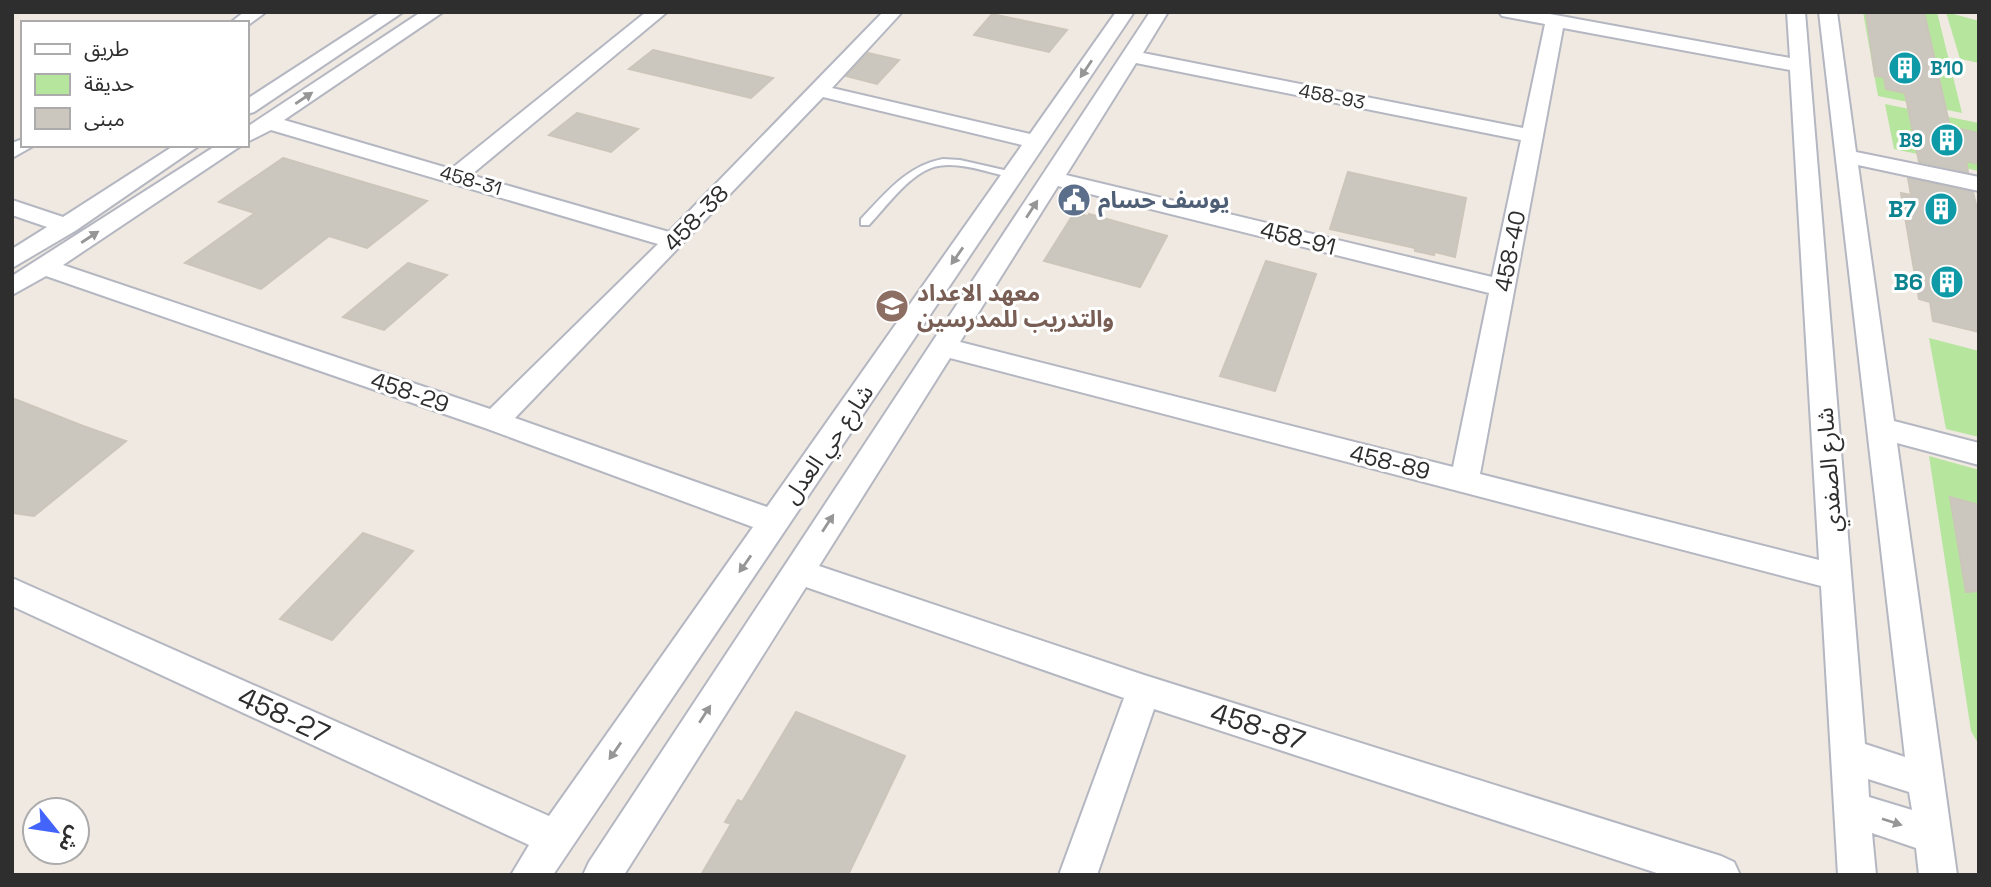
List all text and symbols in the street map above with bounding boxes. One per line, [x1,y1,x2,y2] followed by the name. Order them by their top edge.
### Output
[21,21,248,147] legend
[84,35,129,62] text: طريق
[1886,49,1924,87] building icon: B10
[1930,56,1964,81] place label: B10
[1080,59,1093,78] one-way arrow
[84,70,134,97] text: حديقة
[1297,78,1367,115] street label: 458-93
[294,92,314,105] one-way arrow
[84,105,125,132] text: مبنى
[1928,121,1966,159] building icon: B9
[1899,128,1923,153] place label: B9
[437,160,505,201] street label: 458-31
[657,178,735,258] street label: 458-38
[1055,181,1093,219] public building icon: يوسف حسام
[1098,185,1229,218] place label: يوسف حسام
[1922,190,1960,228] building icon: B7
[1888,194,1916,224] place label: B7
[1026,199,1039,219] one-way arrow
[1487,208,1533,294] street label: 458-40
[1257,214,1339,262] street label: 458-91
[81,230,100,243] one-way arrow
[950,247,964,265] one-way arrow
[1928,263,1966,301] building icon: B6
[1894,267,1923,297] place label: B6
[917,278,1114,334] place label: معهد الاعداد والتدريب للمدرسين
[873,287,911,325] school or university icon: معهد الاعداد والتدريب للمدرسين
[367,365,453,419] street label: 458-29
[776,379,882,511] street label: شارع حي العدل
[1810,406,1851,533] street label: شارع الصفدي
[1347,438,1433,486] street label: 458-89
[822,513,835,533] one-way arrow
[738,555,752,573] one-way arrow
[232,678,336,752] street label: 458-27
[1206,694,1310,758] street label: 458-87
[698,705,711,724] one-way arrow
[608,742,622,760] one-way arrow
[21,796,91,866] north arrow
[1882,817,1903,827] one-way arrow
[53,822,88,857] text: ش

